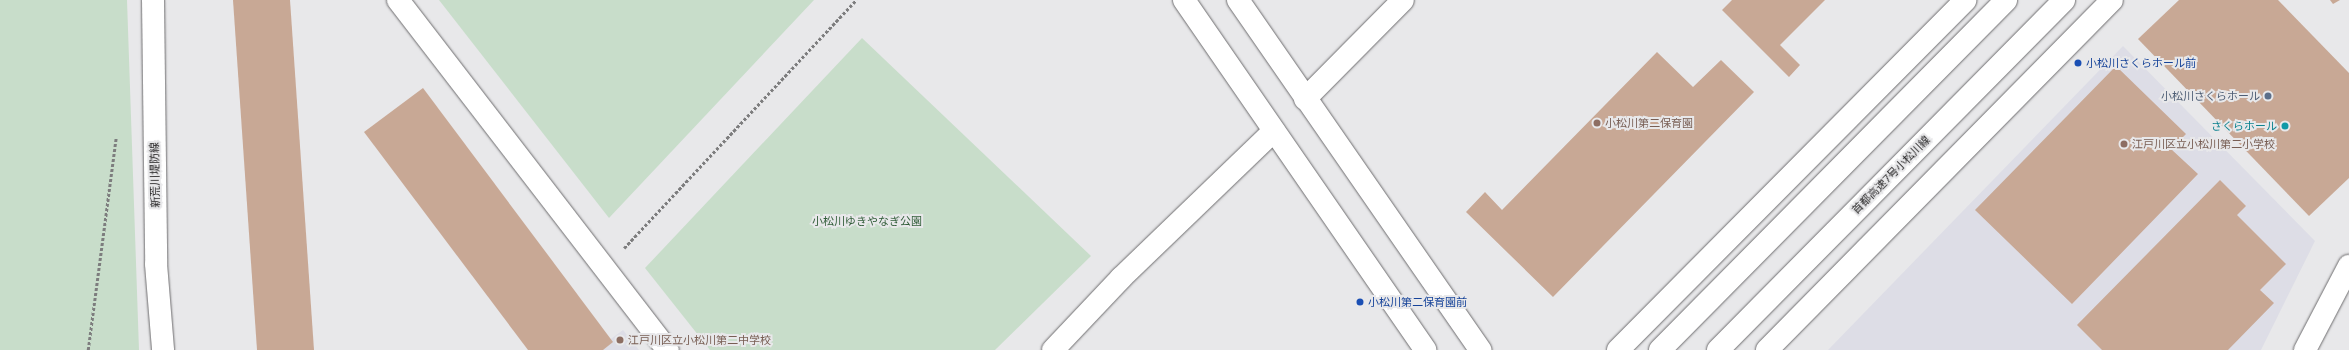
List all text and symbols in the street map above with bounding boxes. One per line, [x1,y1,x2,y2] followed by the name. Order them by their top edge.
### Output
[2086,56,2196,70] place label: 小松川さくらホール前
[2073,58,2083,68] marker: 小松川さくらホール前
[2161,89,2260,103] place label: 小松川さくらホール
[2263,91,2273,101] marker: 小松川さくらホール
[1605,116,1693,130] place label: 小松川第二保育園
[1592,118,1602,128] marker: 小松川第二保育園
[2211,119,2277,133] place label: さくらホール
[2280,121,2290,131] marker: さくらホール
[1849,133,1933,217] street label: 首都高速7号小松川線
[2132,137,2275,151] place label: 江戸川区立小松川第二小学校
[2119,139,2129,149] marker: 江戸川区立小松川第二小学校
[148,142,162,208] street label: 新荒川堤防線
[812,214,922,228] park label: 小松川ゆきやなぎ公園
[1368,295,1467,309] place label: 小松川第二保育園前
[1355,297,1365,307] marker: 小松川第二保育園前
[628,333,771,347] place label: 江戸川区立小松川第二中学校
[615,335,625,345] marker: 江戸川区立小松川第二中学校

